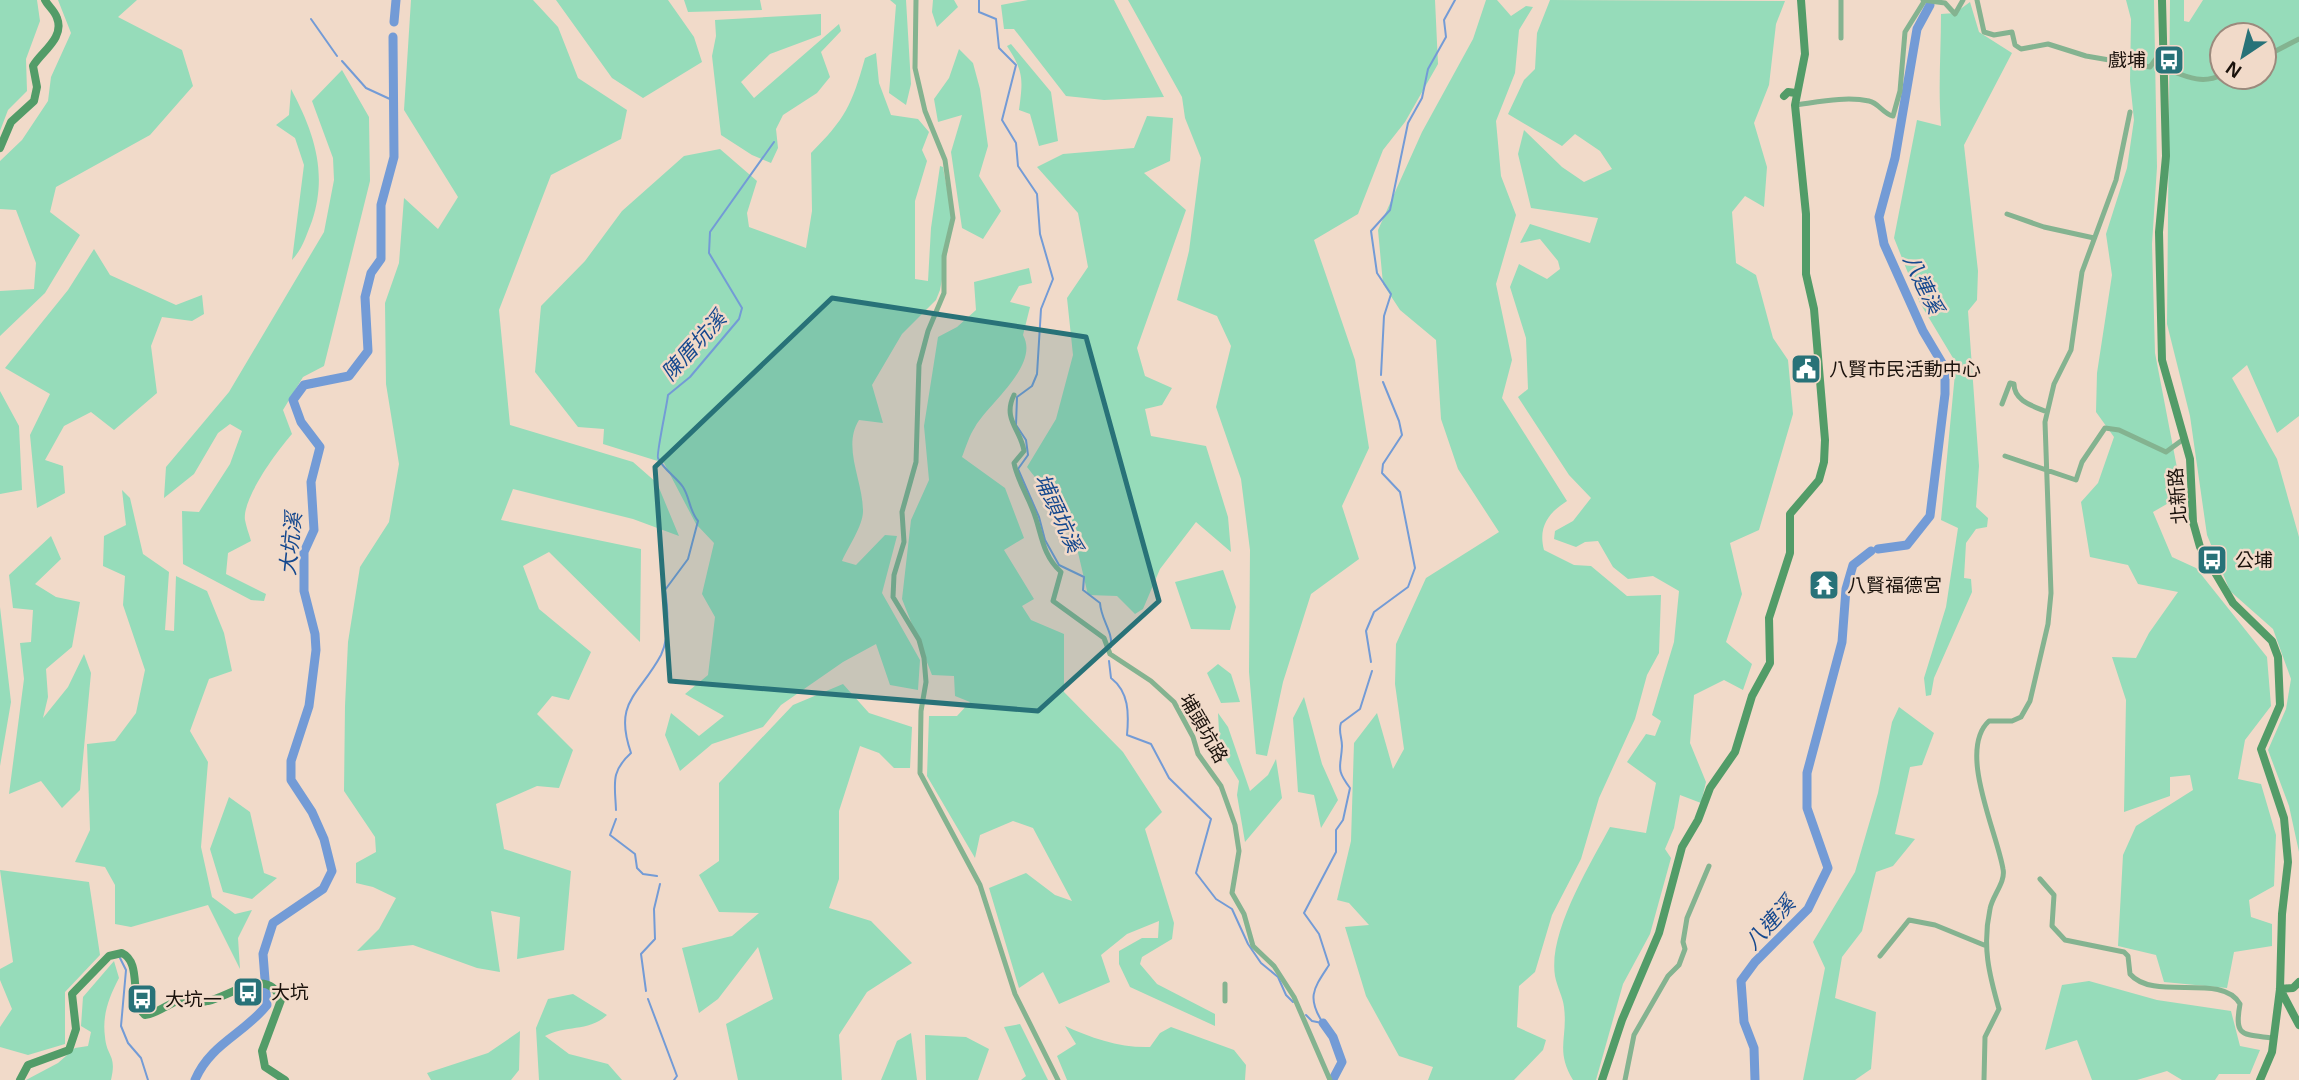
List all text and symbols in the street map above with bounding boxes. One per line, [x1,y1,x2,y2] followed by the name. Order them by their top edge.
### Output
[2208,21,2278,91] north arrow
[2152,43,2186,77] bus stop icon: 戲埔
[2108,50,2146,71] place label: 戲埔
[2222,57,2245,82] text: N
[1899,250,1949,320] water label: 八連溪
[657,305,732,385] water label: 陳厝坑溪
[1789,352,1823,386] public building icon: 八賢市民活動中心
[1829,359,1981,380] place label: 八賢市民活動中心
[2165,467,2190,525] street label: 北新路
[1030,470,1088,558] water label: 埔頭坑溪
[276,508,306,576] water label: 大坑溪
[2195,543,2229,577] bus stop icon: 公埔
[2235,550,2273,571] place label: 公埔
[1807,568,1841,602] temple icon: 八賢福德宮
[1847,575,1942,596] place label: 八賢福德宮
[1175,690,1232,766] street label: 埔頭坑路
[1740,889,1801,954] water label: 八連溪
[231,975,265,1009] bus stop icon: 大坑
[125,982,159,1016] bus stop icon: 大坑一
[271,982,309,1003] place label: 大坑
[165,989,222,1010] place label: 大坑一

